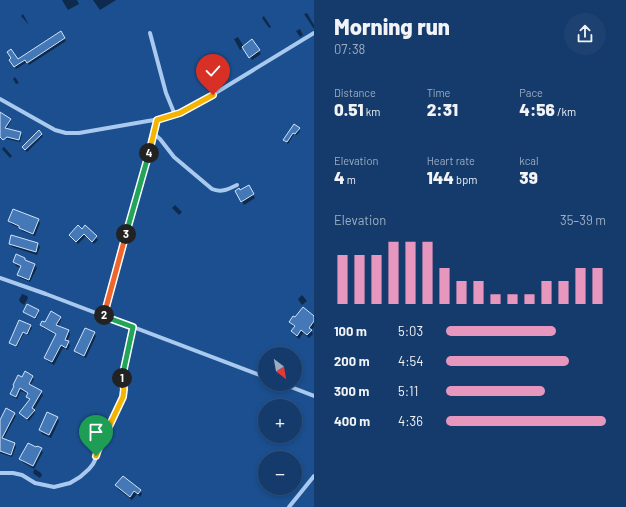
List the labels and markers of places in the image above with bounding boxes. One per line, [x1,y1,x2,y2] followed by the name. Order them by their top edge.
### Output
[196,54,230,95] pin
[139,143,159,163] pin: 4
[116,224,136,244] pin: 3
[94,305,114,325] pin: 2
[112,368,132,388] pin: 1
[79,415,113,456] pin

